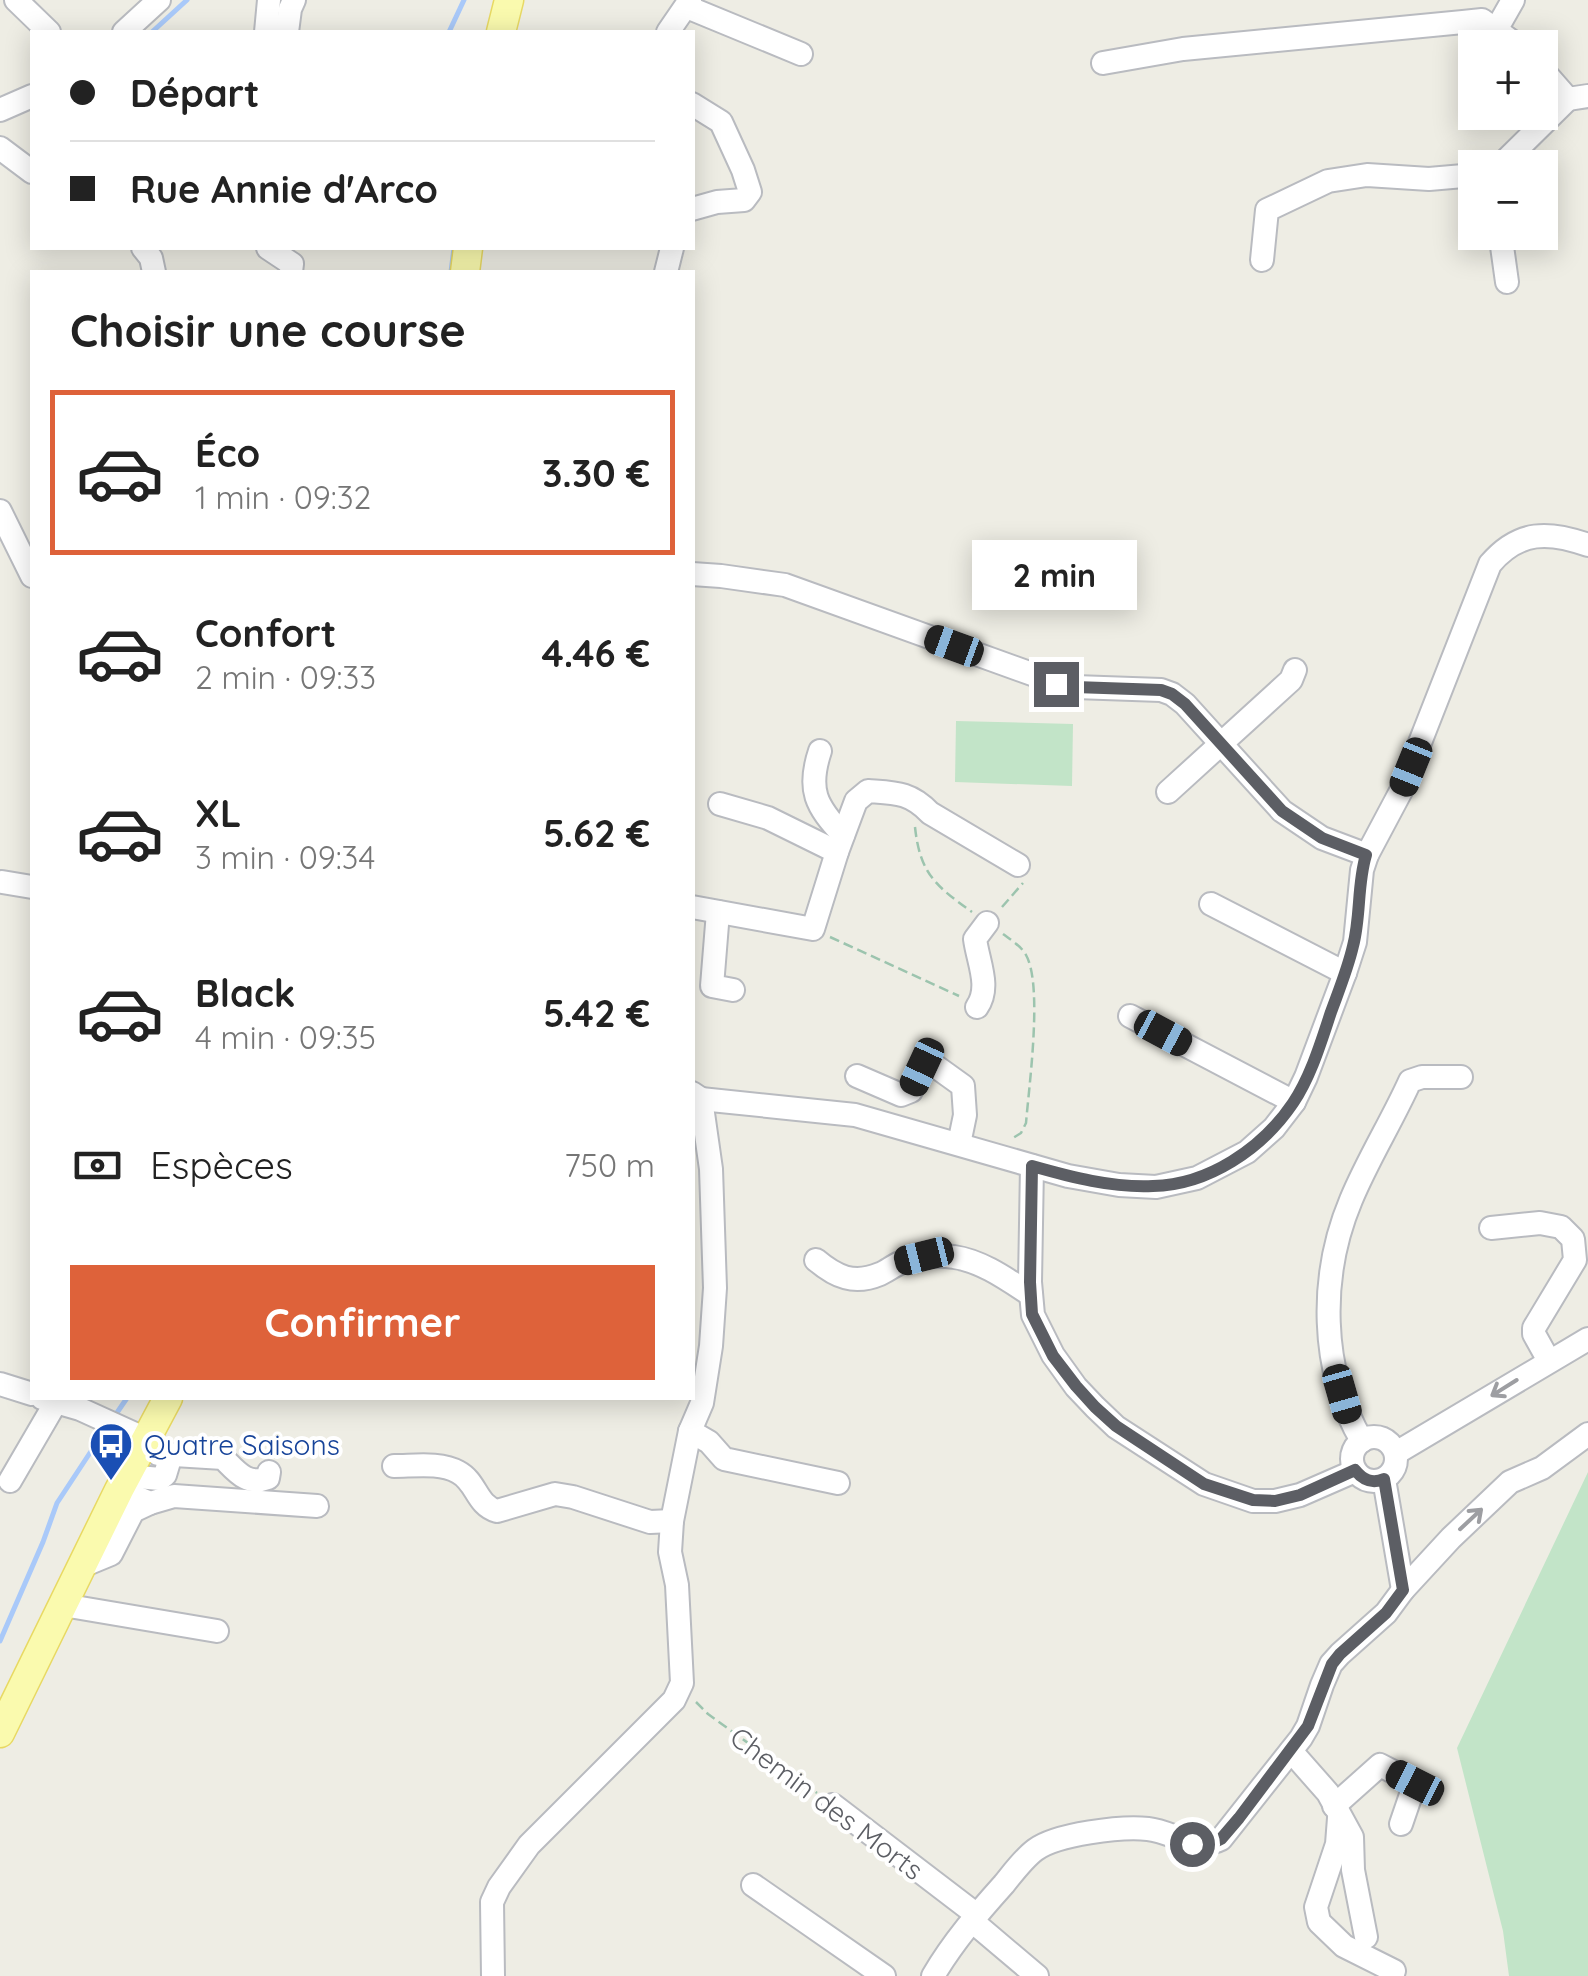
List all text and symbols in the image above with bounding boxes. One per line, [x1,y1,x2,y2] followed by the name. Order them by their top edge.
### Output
[1458,30,1558,250] map controls
[1458,30,1558,130] button: +
[130,69,260,117] text: Départ
[1458,150,1558,250] button: −
[130,165,438,213] text: Rue Annie d'Arco
[70,302,466,358] text: Choisir une course
[75,428,165,518] icon: car
[195,429,260,477] text: Éco
[542,449,650,497] text: 3.30 €
[195,477,371,517] text: 1 min · 09:32
[974,539,1138,609] callout: 2 min
[1013,555,1096,595] text: 2 min
[75,608,165,698] icon: car
[195,609,336,657] text: Confort
[921,622,987,670] car
[542,629,650,677] text: 4.46 €
[195,657,376,697] text: 2 min · 09:33
[1034,662,1079,707] route end
[1386,734,1436,800] car
[75,788,165,878] icon: car
[195,789,241,837] text: XL
[543,809,650,857] text: 5.62 €
[195,837,375,877] text: 3 min · 09:34
[75,968,165,1058] icon: car
[195,969,295,1017] text: Black
[543,989,650,1037] text: 5.42 €
[1129,1006,1197,1060] car
[195,1017,376,1057] text: 4 min · 09:35
[896,1033,948,1101] car
[70,1138,125,1193] icon: cash
[150,1141,293,1189] text: Espèces
[564,1145,655,1185] text: 750 m
[891,1234,957,1278] car
[70,1265,655,1380] button: Confirmer
[1319,1361,1365,1427] car
[1490,1378,1519,1399] one-way arrow
[88,1421,134,1482] bus stop icon: Quatre Saisons
[144,1427,340,1462] place label: Quatre Saisons
[1457,1508,1483,1532] one-way arrow
[723,1719,931,1887] street label: Chemin des Morts
[1381,1756,1449,1810] car
[1170,1822,1215,1867] route start

